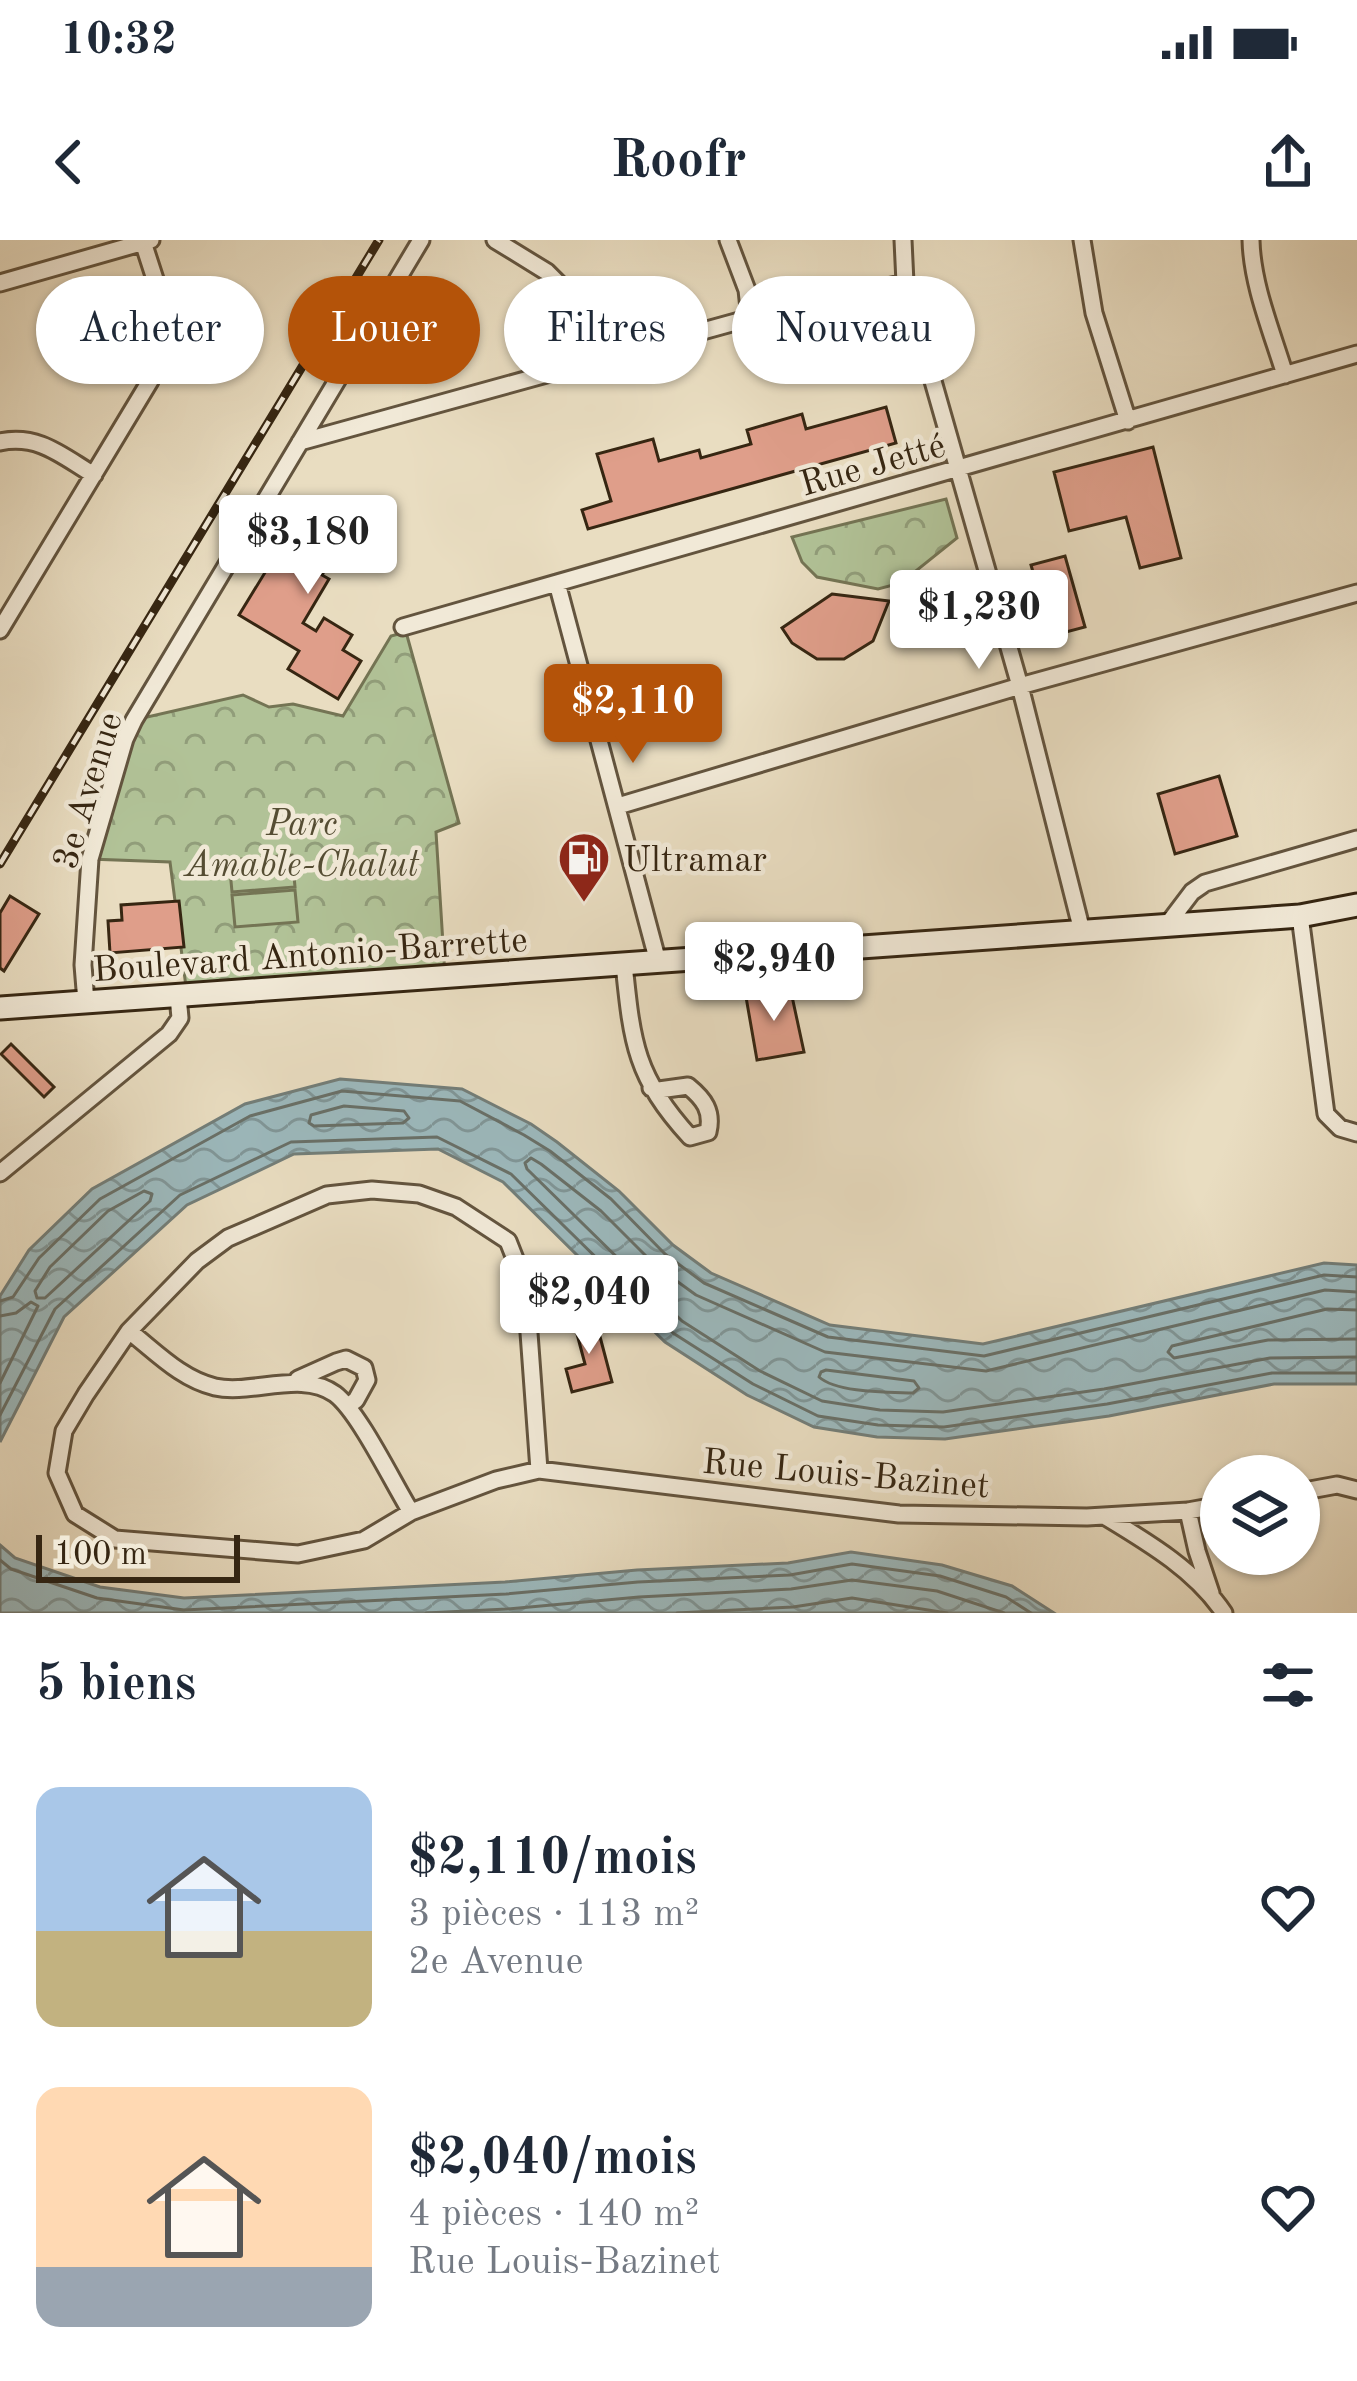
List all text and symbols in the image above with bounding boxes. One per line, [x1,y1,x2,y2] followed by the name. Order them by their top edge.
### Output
[60,19,177,64] text: 10:32
[36,129,102,195] icon: back
[1255,129,1321,195] icon: share
[610,135,747,189] text: Roofr
[36,276,264,384] chip: Acheter
[288,276,480,384] chip: Louer
[504,276,708,384] chip: Filtres
[732,276,975,384] chip: Nouveau
[796,429,950,505] street label: Rue Jetté
[210,495,406,597] pin: $3,180
[246,514,370,553] text: $3,180
[881,570,1077,672] pin: $1,230
[917,589,1041,628] text: $1,230
[535,664,731,766] pin: $2,110
[571,683,695,722] text: $2,110
[49,709,131,874] street label: 3e Avenue
[183,808,420,885] park label: Parc Amable-Chalut
[556,830,612,904] fuel station icon: Ultramar
[623,844,767,880] place label: Ultramar
[676,922,872,1024] pin: $2,940
[92,924,529,990] street label: Boulevard Antonio-Barrette
[712,941,836,980] text: $2,940
[491,1255,687,1357] pin: $2,040
[527,1274,651,1313] text: $2,040
[700,1445,991,1506] street label: Rue Louis-Bazinet
[1200,1455,1320,1575] map controls
[1200,1455,1320,1575] button: layers
[36,1529,240,1582] scale bar
[54,1539,147,1572] text: 100 m
[1255,1652,1321,1718] icon: filters
[36,1660,196,1711] text: 5 biens
[408,1834,697,1885] text: $2,110/mois
[132,1835,276,1979] icon: home
[1255,1874,1321,1940] icon: heart
[408,1895,699,1934] text: 3 pièces · 113 m²
[408,1943,583,1982] text: 2e Avenue
[408,2134,697,2185] text: $2,040/mois
[132,2135,276,2279] icon: home
[1255,2174,1321,2240] icon: heart
[408,2195,699,2234] text: 4 pièces · 140 m²
[408,2243,720,2282] text: Rue Louis-Bazinet

